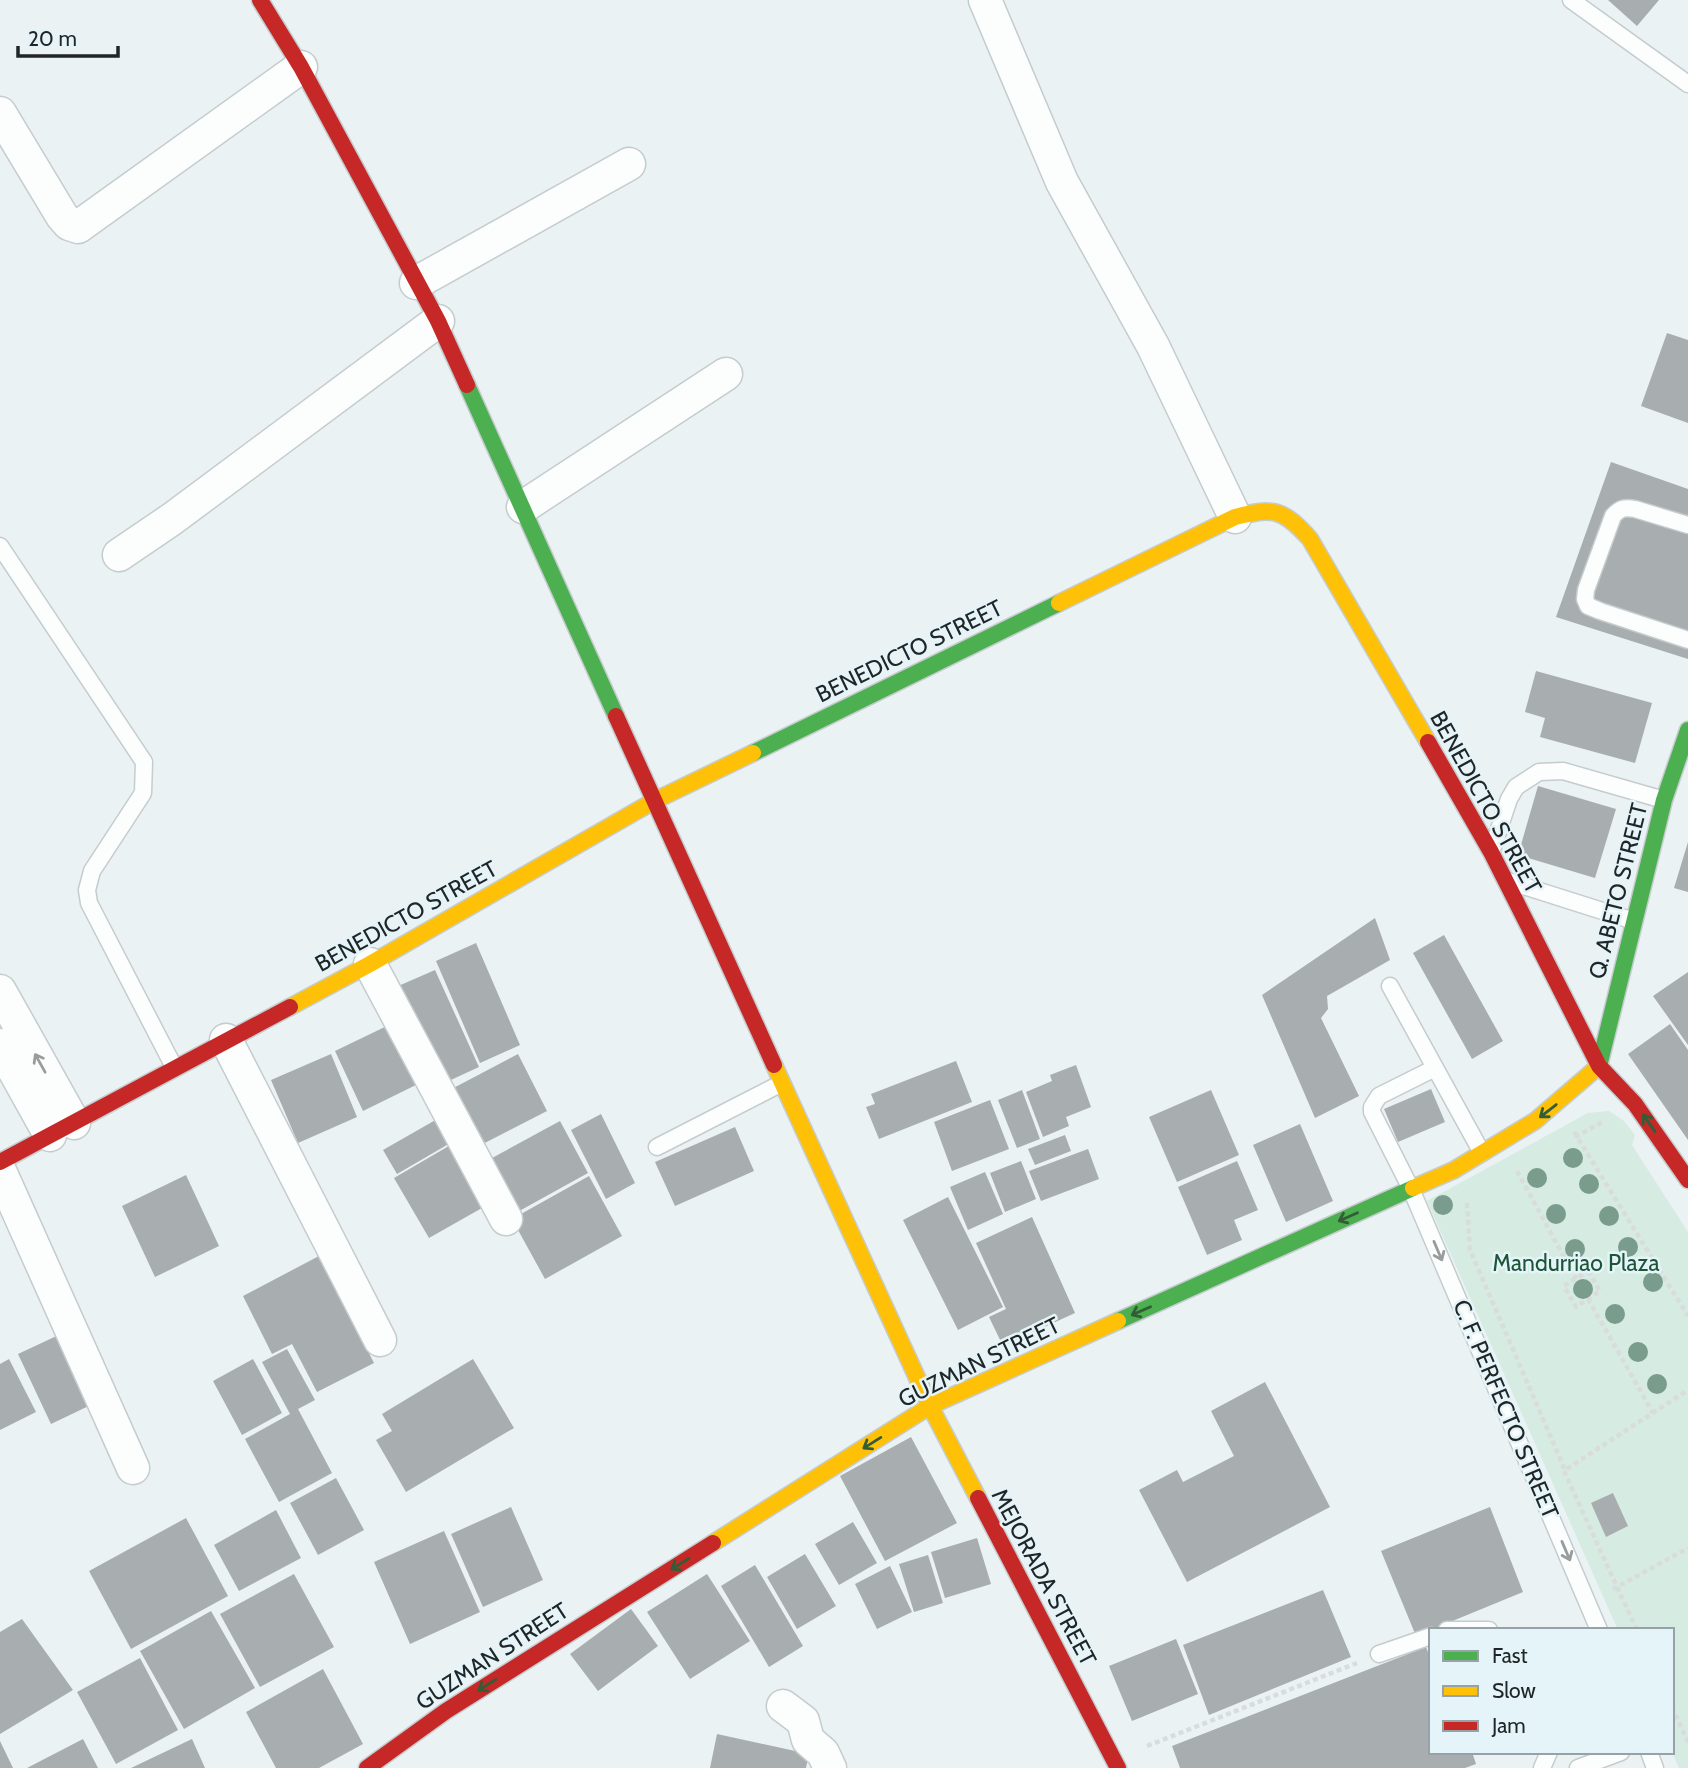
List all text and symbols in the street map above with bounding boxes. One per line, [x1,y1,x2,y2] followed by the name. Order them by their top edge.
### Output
[18,14,117,58] scale bar
[28,26,77,51] text: 20 m
[811,594,1007,708] street label: BENEDICTO STREET
[1424,706,1548,898] street label: BENEDICTO STREET
[1583,800,1653,982] street label: Q. ABETO STREET
[310,854,502,978] street label: BENEDICTO STREET
[33,1054,47,1074] one-way arrow
[1539,1103,1558,1118] one-way arrow
[1642,1114,1656,1134] one-way arrow
[1338,1211,1359,1224] one-way arrow
[1432,1240,1445,1262] one-way arrow
[1493,1249,1659,1277] park label: Mandurriao Plaza
[1447,1295,1565,1523] street label: C. F. PERFECTO STREET
[1130,1305,1152,1318] one-way arrow
[894,1311,1064,1413] street label: GUZMAN STREET
[863,1436,883,1450] one-way arrow
[986,1484,1102,1670] street label: MEJORADA STREET
[1560,1539,1573,1561] one-way arrow
[670,1557,690,1571] one-way arrow
[411,1596,573,1716] street label: GUZMAN STREET
[1429,1628,1674,1754] legend
[1492,1643,1528,1668] text: Fast
[1492,1678,1536,1703] text: Slow
[478,1679,498,1693] one-way arrow
[1491,1713,1526,1738] text: Jam

